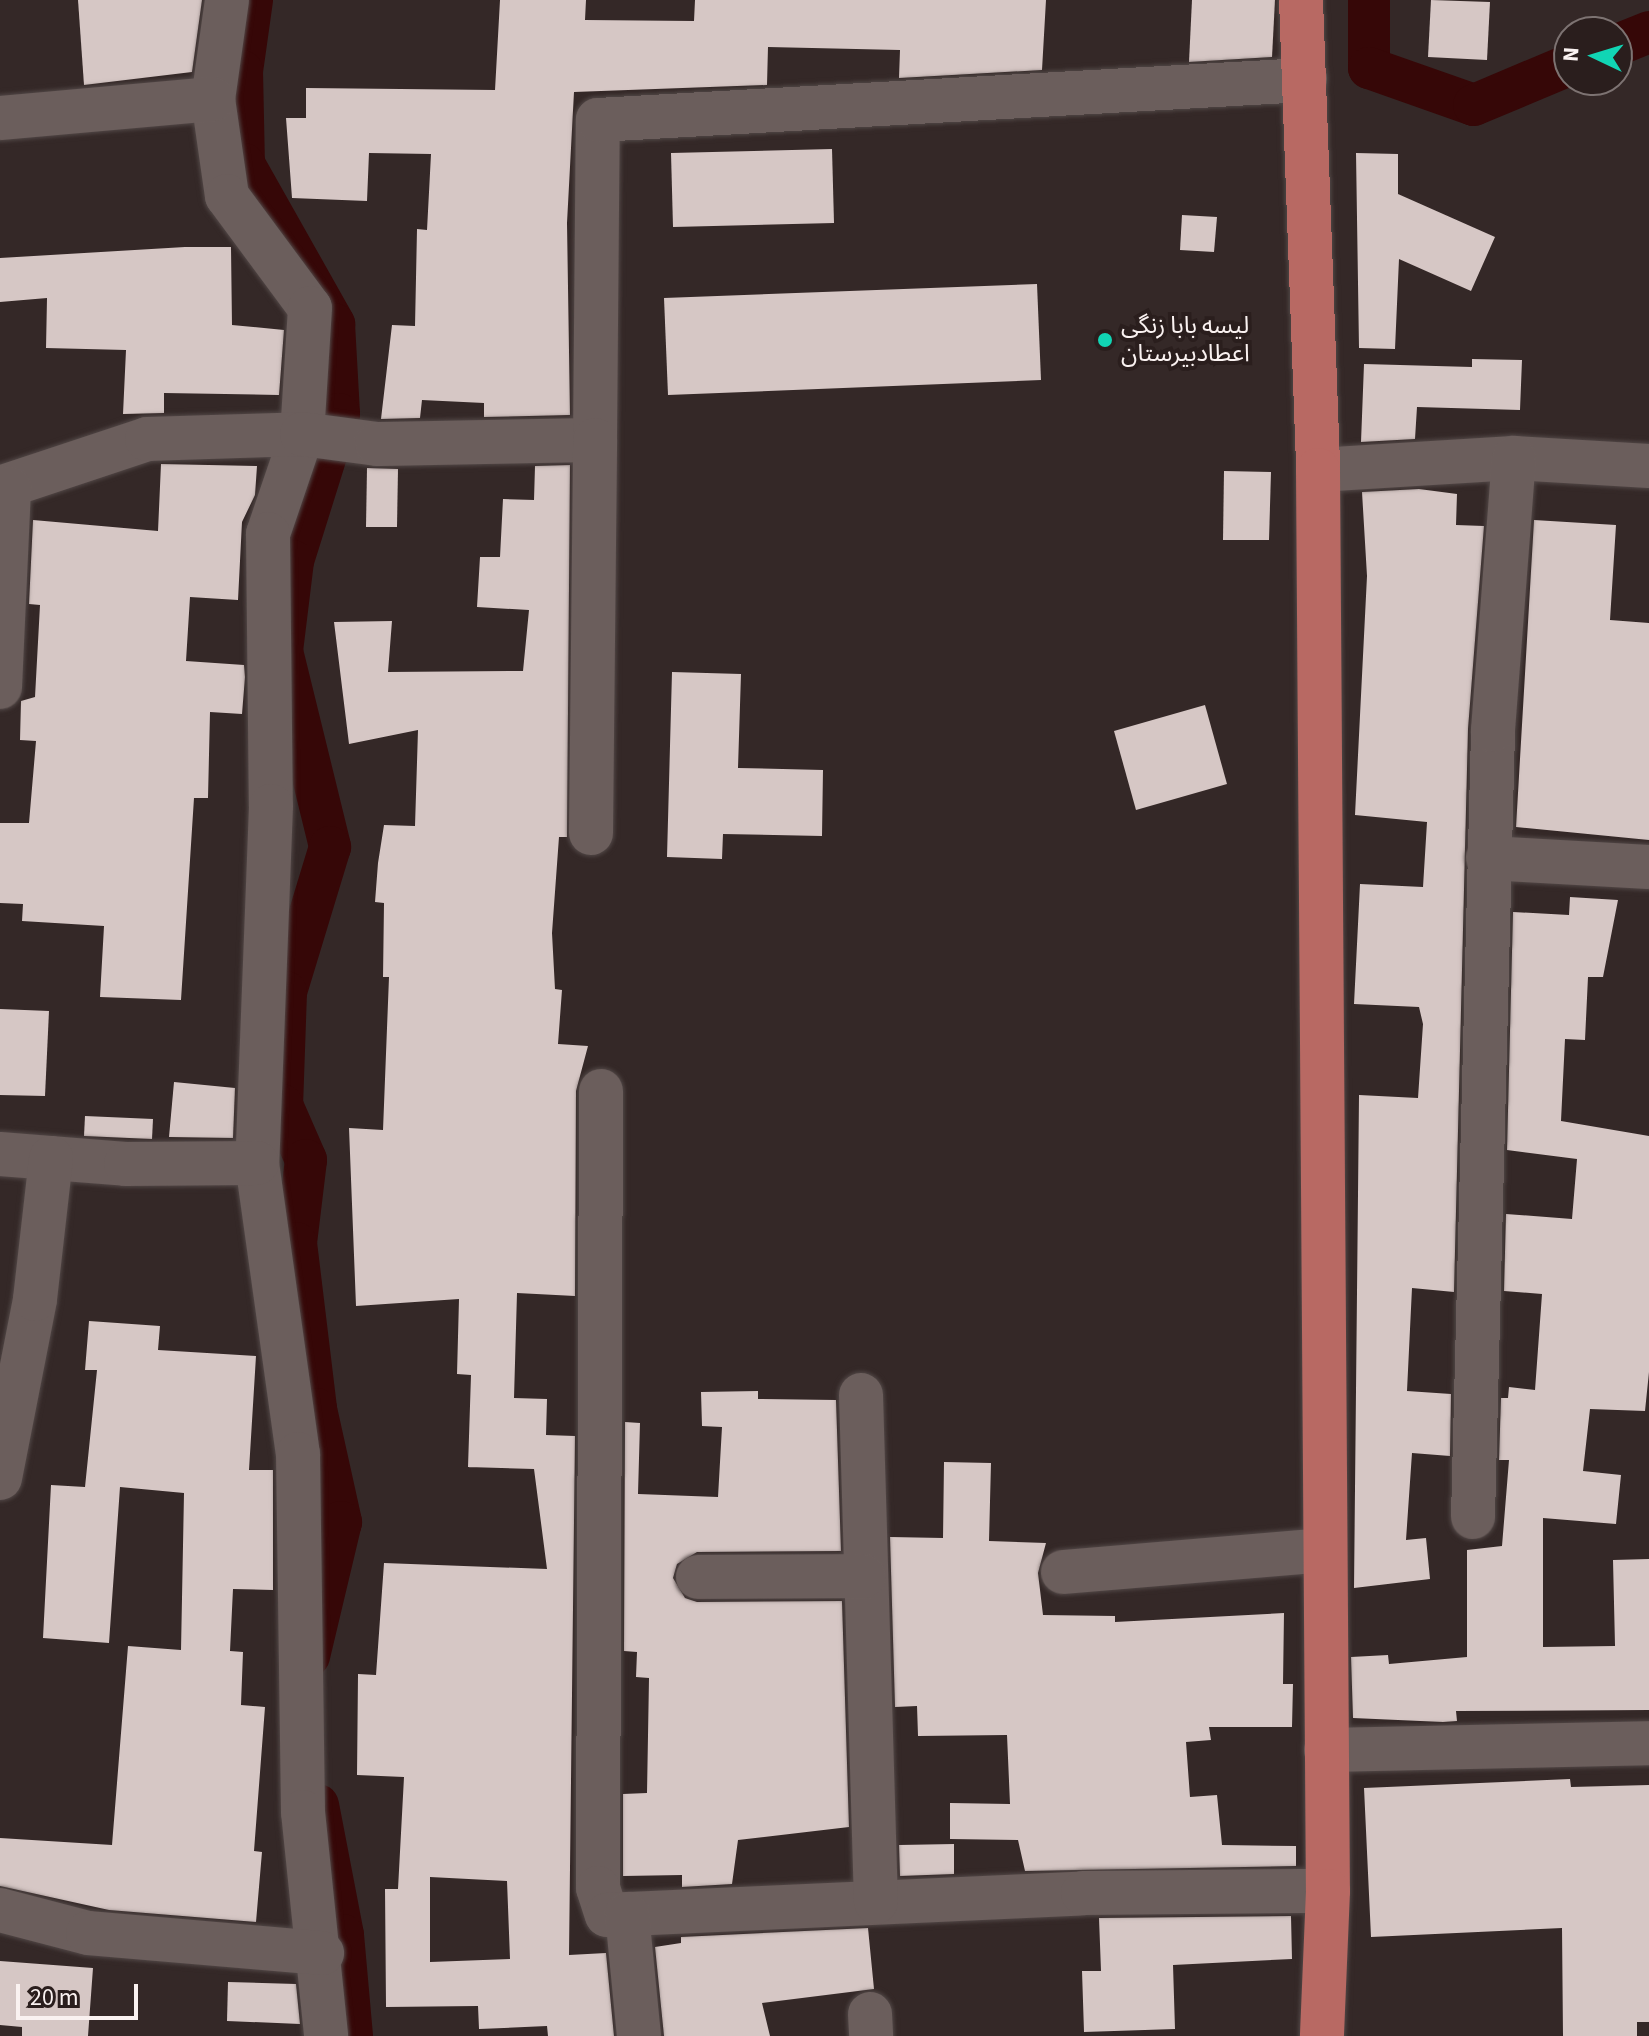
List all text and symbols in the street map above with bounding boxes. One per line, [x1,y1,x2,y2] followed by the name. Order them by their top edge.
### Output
[1553,16,1633,96] north arrow
[1555,46,1588,63] text: N
[1121,312,1250,368] place label: لیسه بابا زنگی اعطادبیرستان
[1096,331,1114,349] marker: لیسه بابا زنگی اعطادبیرستان
[20,1968,142,2018] scale bar
[30,1980,79,2015] text: 20 m

